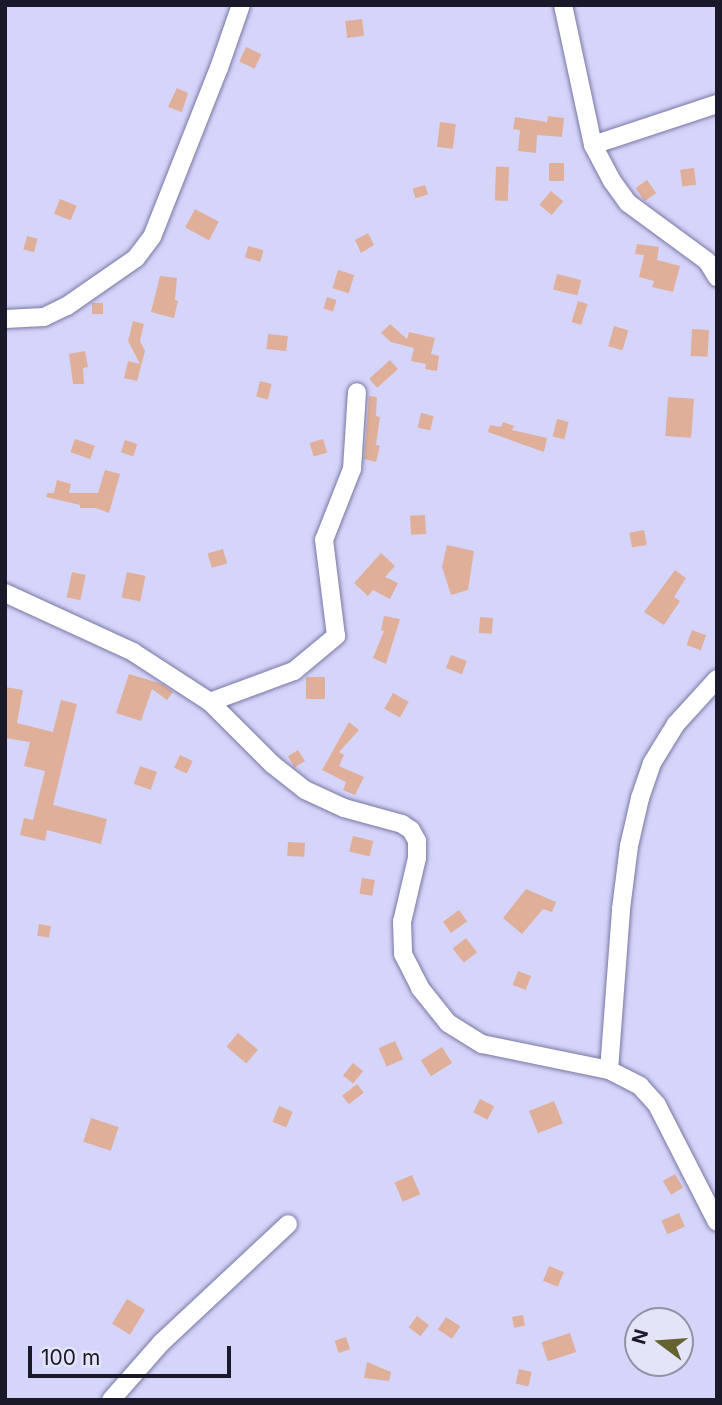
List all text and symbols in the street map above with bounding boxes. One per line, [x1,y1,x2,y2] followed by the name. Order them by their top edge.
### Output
[624,1307,694,1377] north arrow
[627,1327,653,1347] text: N
[32,1332,234,1376] scale bar
[41,1345,100,1370] text: 100 m

